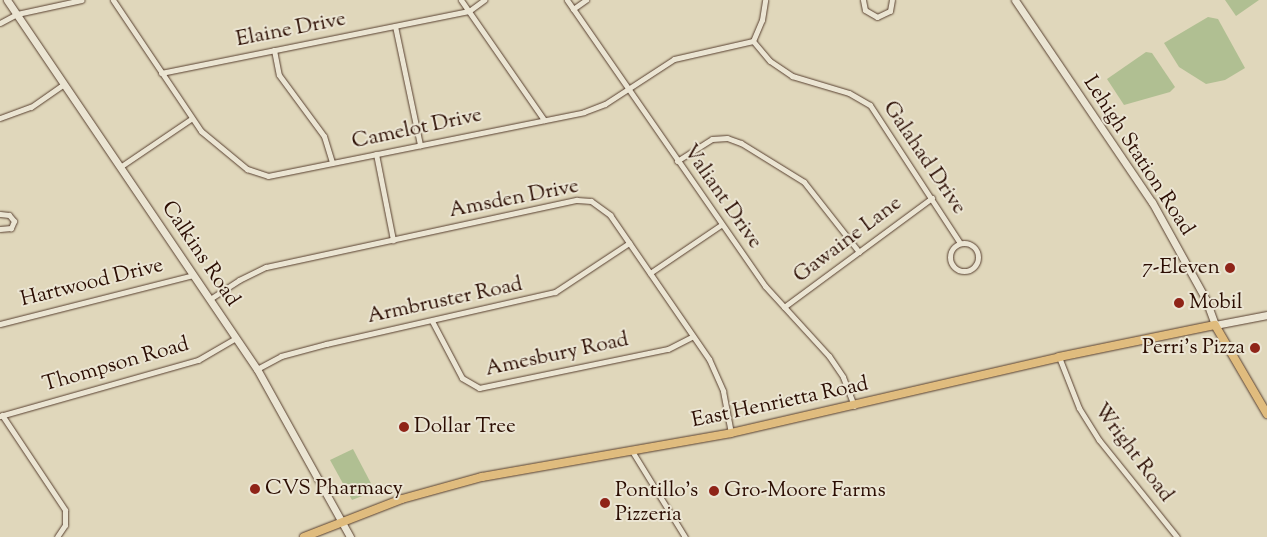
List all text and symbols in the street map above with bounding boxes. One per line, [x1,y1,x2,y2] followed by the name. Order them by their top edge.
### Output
[234,7,348,53] street label: Elaine Drive
[1077,71,1199,241] street label: Lehigh Station Road
[877,97,971,219] street label: Galahad Drive
[350,103,484,155] street label: Camelot Drive
[677,140,767,254] street label: Valiant Drive
[447,174,581,224] street label: Amsden Drive
[789,191,907,289] street label: Gawaine Lane
[155,196,245,312] street label: Calkins Road
[18,253,166,313] street label: Hartwood Drive
[1142,255,1220,281] place label: 7-Eleven
[1224,262,1236,274] marker: 7-Eleven
[365,272,525,330] street label: Armbruster Road
[1189,290,1243,316] place label: Mobil
[1173,297,1185,309] marker: Mobil
[483,328,631,382] street label: Amesbury Road
[40,332,192,398] street label: Thompson Road
[1142,335,1245,361] place label: Perri's Pizza
[1249,342,1261,354] marker: Perri's Pizza
[689,372,871,434] street label: East Henrietta Road
[1088,399,1178,507] street label: Wright Road
[414,414,516,440] place label: Dollar Tree
[398,421,410,433] marker: Dollar Tree
[265,476,403,502] place label: CVS Pharmacy
[615,478,698,528] place label: Pontillo's Pizzeria
[724,478,886,504] place label: Gro-Moore Farms
[249,483,261,495] marker: CVS Pharmacy
[708,485,720,497] marker: Gro-Moore Farms
[599,497,611,509] marker: Pontillo's Pizzeria

